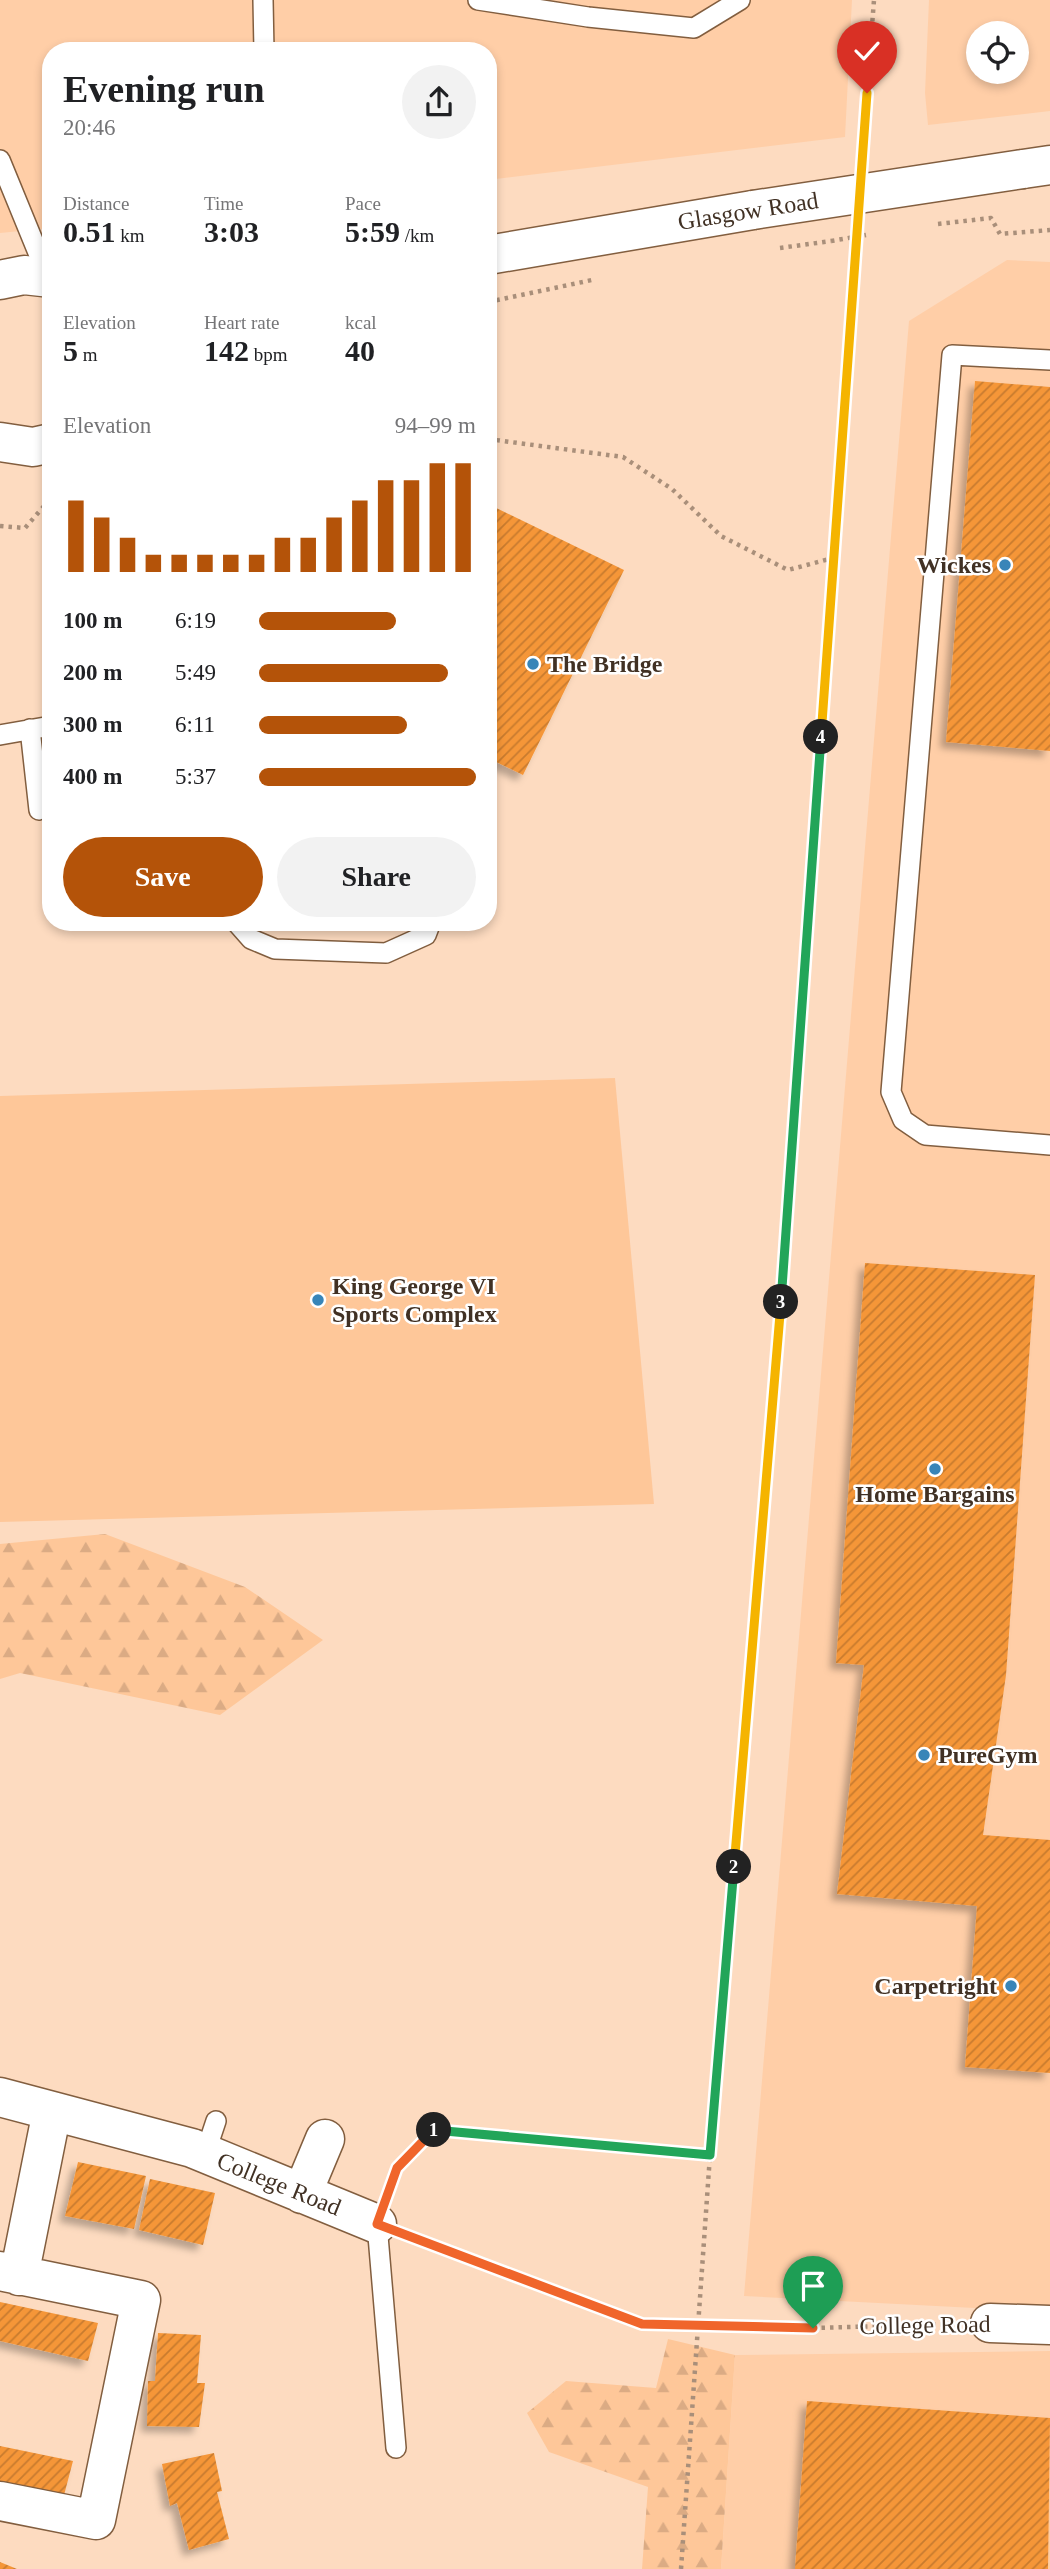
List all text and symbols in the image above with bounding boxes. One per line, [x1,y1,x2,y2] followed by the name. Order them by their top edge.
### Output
[837,21,897,93] pin
[966,21,1029,84] map controls
[966,21,1029,84] button: locate
[848,32,886,70] icon: check
[402,65,476,139] button: share
[63,68,265,110] text: Evening run
[63,115,115,140] text: 20:46
[676,187,820,235] street label: Glasgow Road
[63,193,129,214] text: Distance
[204,193,243,214] text: Time
[345,193,381,214] text: Pace
[63,215,116,248] text: 0.51
[204,215,259,248] text: 3:03
[345,215,400,248] text: 5:59
[116,225,145,246] text: km
[400,225,434,246] text: /km
[63,312,136,333] text: Elevation
[204,312,279,333] text: Heart rate
[345,312,377,333] text: kcal
[63,334,78,367] text: 5
[204,334,249,367] text: 142
[345,334,375,367] text: 40
[78,344,98,365] text: m
[249,344,288,365] text: bpm
[63,413,151,438] text: Elevation
[395,413,476,438] text: 94–99 m
[917,552,991,578] place label: Wickes
[997,557,1013,573] marker: Wickes
[63,608,122,633] text: 100 m
[175,608,216,633] text: 6:19
[547,651,663,677] place label: The Bridge
[525,656,541,672] marker: The Bridge
[63,660,122,685] text: 200 m
[175,660,216,685] text: 5:49
[63,712,122,737] text: 300 m
[175,712,215,737] text: 6:11
[804,720,838,754] pin: 4
[816,726,825,747] text: 4
[63,764,122,789] text: 400 m
[175,764,216,789] text: 5:37
[63,837,263,917] button: Save
[277,837,476,917] button: Share
[332,1273,497,1327] place label: King George VI Sports Complex
[764,1284,798,1320] pin: 3
[776,1291,785,1312] text: 3
[310,1292,326,1308] marker: King George VI Sports Complex
[927,1461,943,1477] marker: Home Bargains
[855,1481,1015,1507] place label: Home Bargains
[938,1742,1038,1768] place label: PureGym
[916,1747,932,1763] marker: PureGym
[716,1850,752,1884] pin: 2
[729,1856,738,1877] text: 2
[874,1973,997,1999] place label: Carpetright
[1003,1978,1019,1994] marker: Carpetright
[416,2112,452,2148] pin: 1
[429,2119,438,2140] text: 1
[213,2147,345,2221] street label: College Road
[783,2256,843,2328] pin
[794,2267,832,2305] icon: arrive
[859,2311,991,2339] street label: College Road

